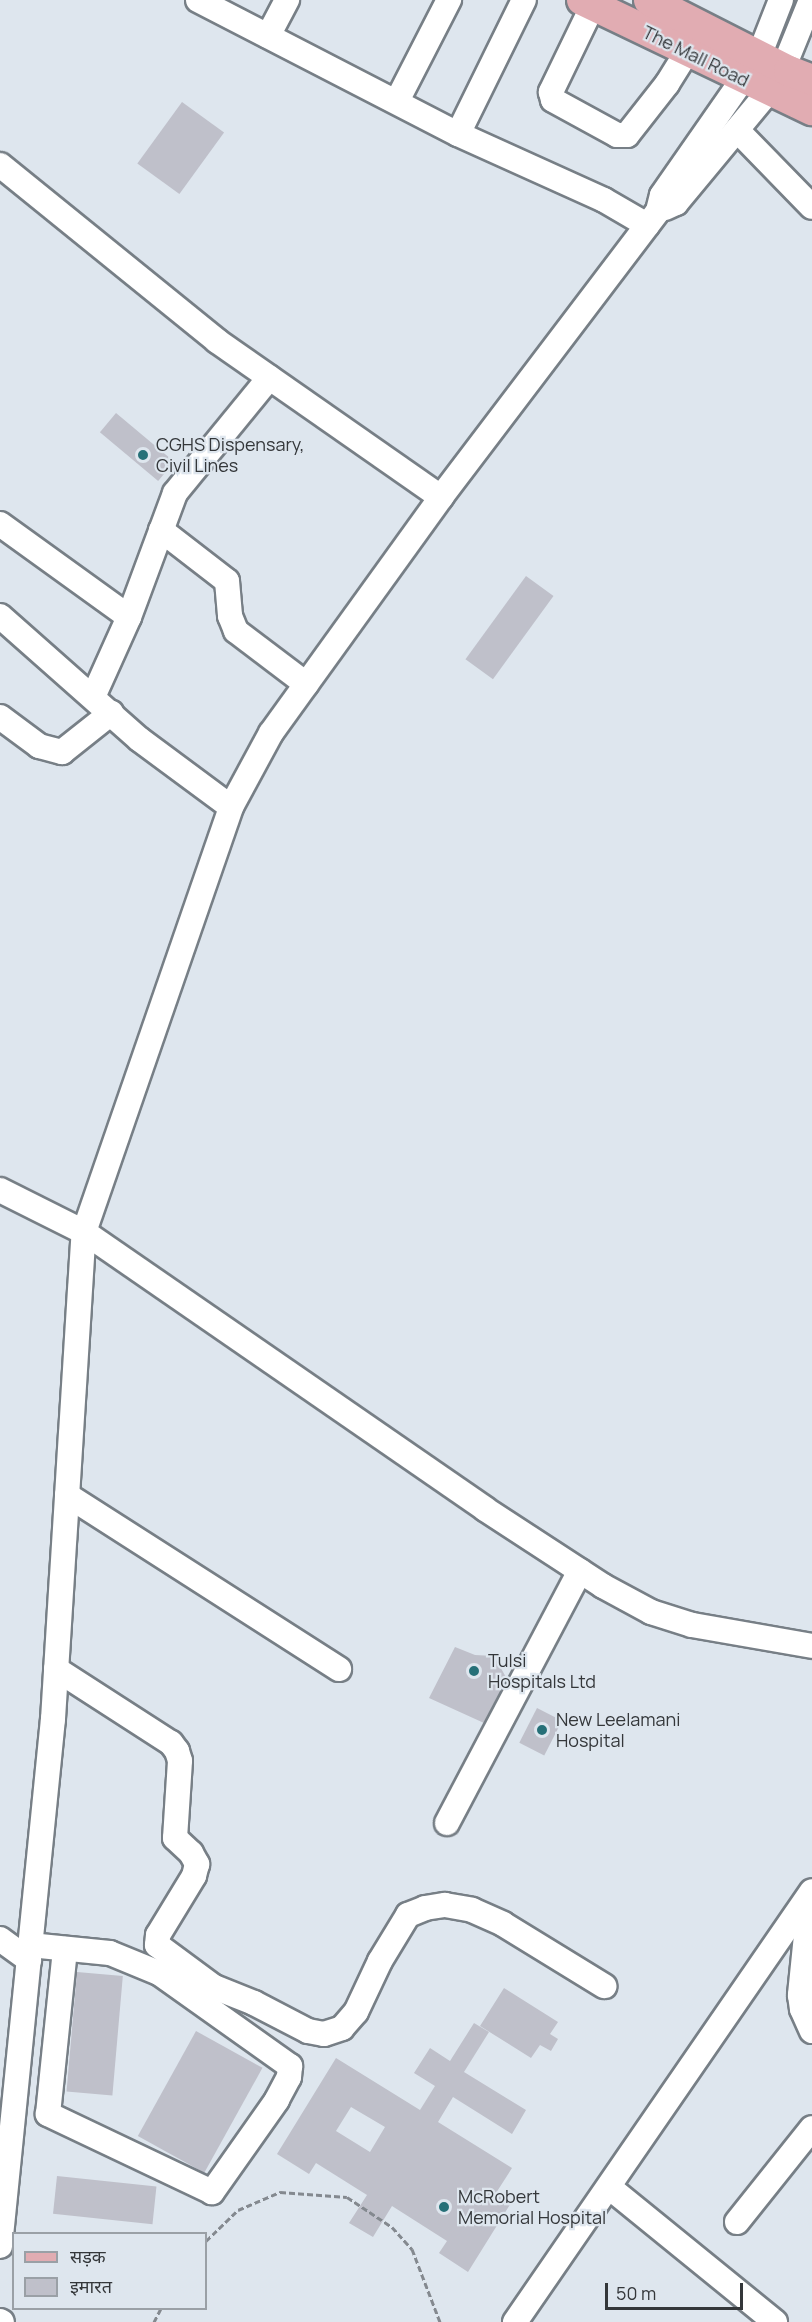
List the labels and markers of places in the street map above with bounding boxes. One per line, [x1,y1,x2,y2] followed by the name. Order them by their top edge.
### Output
[156,434,305,476] place label: CGHS Dispensary, Civil Lines
[134,446,152,464] marker: CGHS Dispensary, Civil Lines
[488,1650,596,1692] place label: Tulsi Hospitals Ltd
[465,1662,483,1680] marker: Tulsi Hospitals Ltd
[556,1709,680,1752] place label: New Leelamani Hospital
[533,1721,551,1739] marker: New Leelamani Hospital
[458,2186,606,2228] place label: McRobert Memorial Hospital
[435,2198,453,2216] marker: McRobert Memorial Hospital

